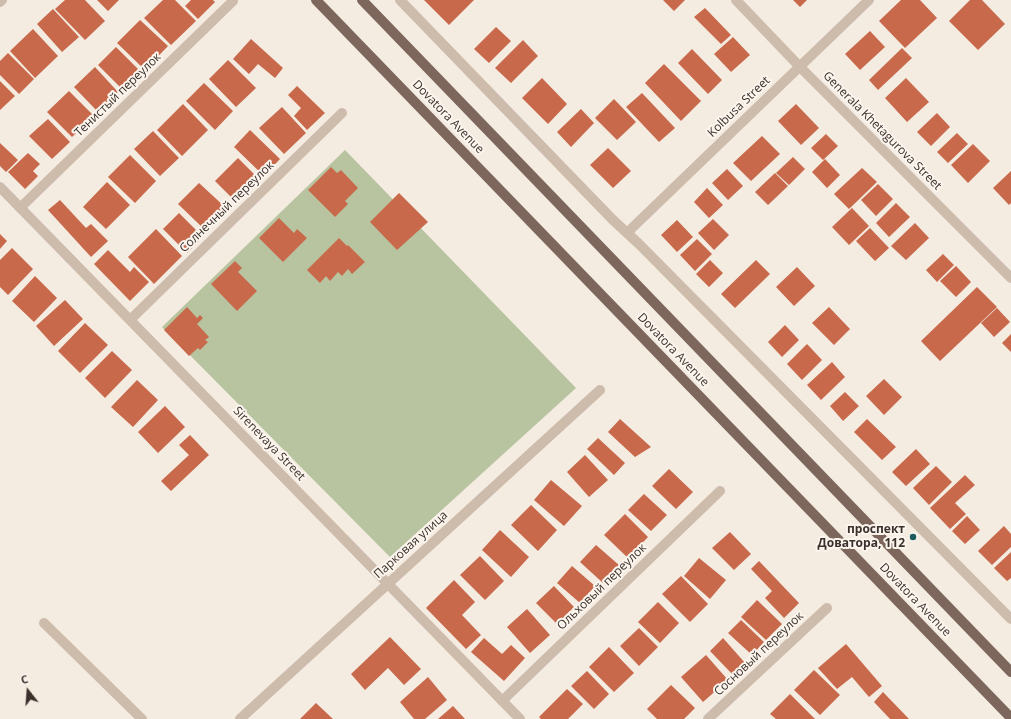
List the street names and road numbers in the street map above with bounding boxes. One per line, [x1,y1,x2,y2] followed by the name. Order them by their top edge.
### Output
[72,50,164,140] street label: Тенистый переулок
[820,69,944,193] street label: Generala Khetagurova Street
[705,74,773,140] street label: Kolbusa Street
[409,77,487,157] street label: Dovatora Avenue
[177,158,277,256] street label: Солнечный переулок
[634,310,712,390] street label: Dovatora Avenue
[230,404,308,484] street label: Sirenevaya Street
[371,508,451,582] street label: Парковая улица
[554,541,650,633] street label: Ольховый переулок
[876,560,954,640] street label: Dovatora Avenue
[711,609,807,699] street label: Сосновый переулок

